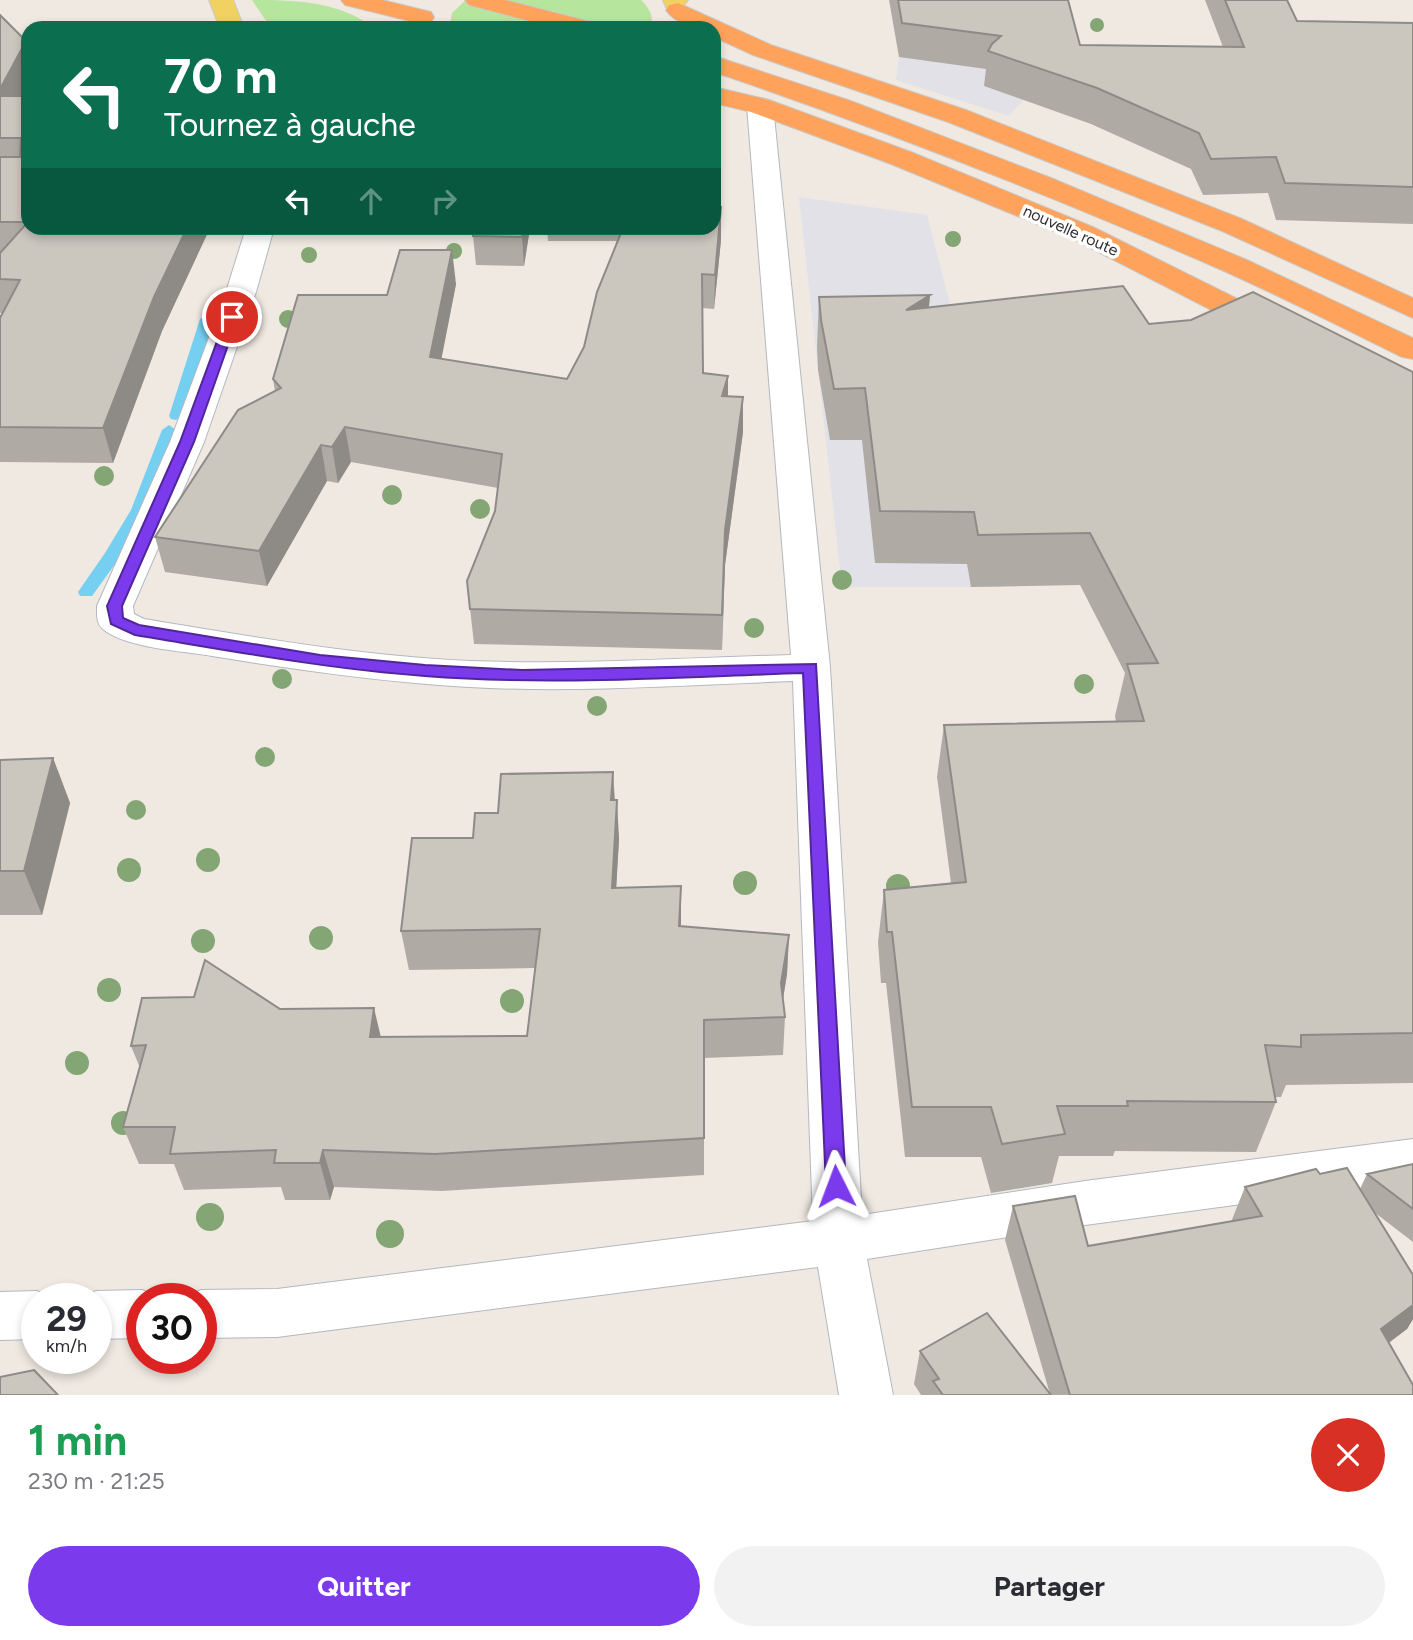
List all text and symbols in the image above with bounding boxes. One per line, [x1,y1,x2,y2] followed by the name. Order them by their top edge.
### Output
[164,46,277,105] text: 70 m
[49,49,140,140] icon: left
[164,106,416,144] text: Tournez à gauche
[279,182,317,220] icon: left
[352,182,390,220] icon: ahead
[425,182,463,220] icon: right
[1020,201,1122,260] street label: nouvelle route
[202,287,262,347] pin
[213,298,251,336] icon: arrive
[799,1149,873,1223] position arrow
[126,1283,217,1374] speed limit sign: 30
[46,1298,87,1340] text: 29
[46,1335,87,1357] text: km/h
[28,1415,127,1466] text: 1 min
[1311,1418,1385,1492] button: close
[28,1467,165,1495] text: 230 m · 21:25
[28,1546,700,1626] button: Quitter
[714,1546,1385,1626] button: Partager

